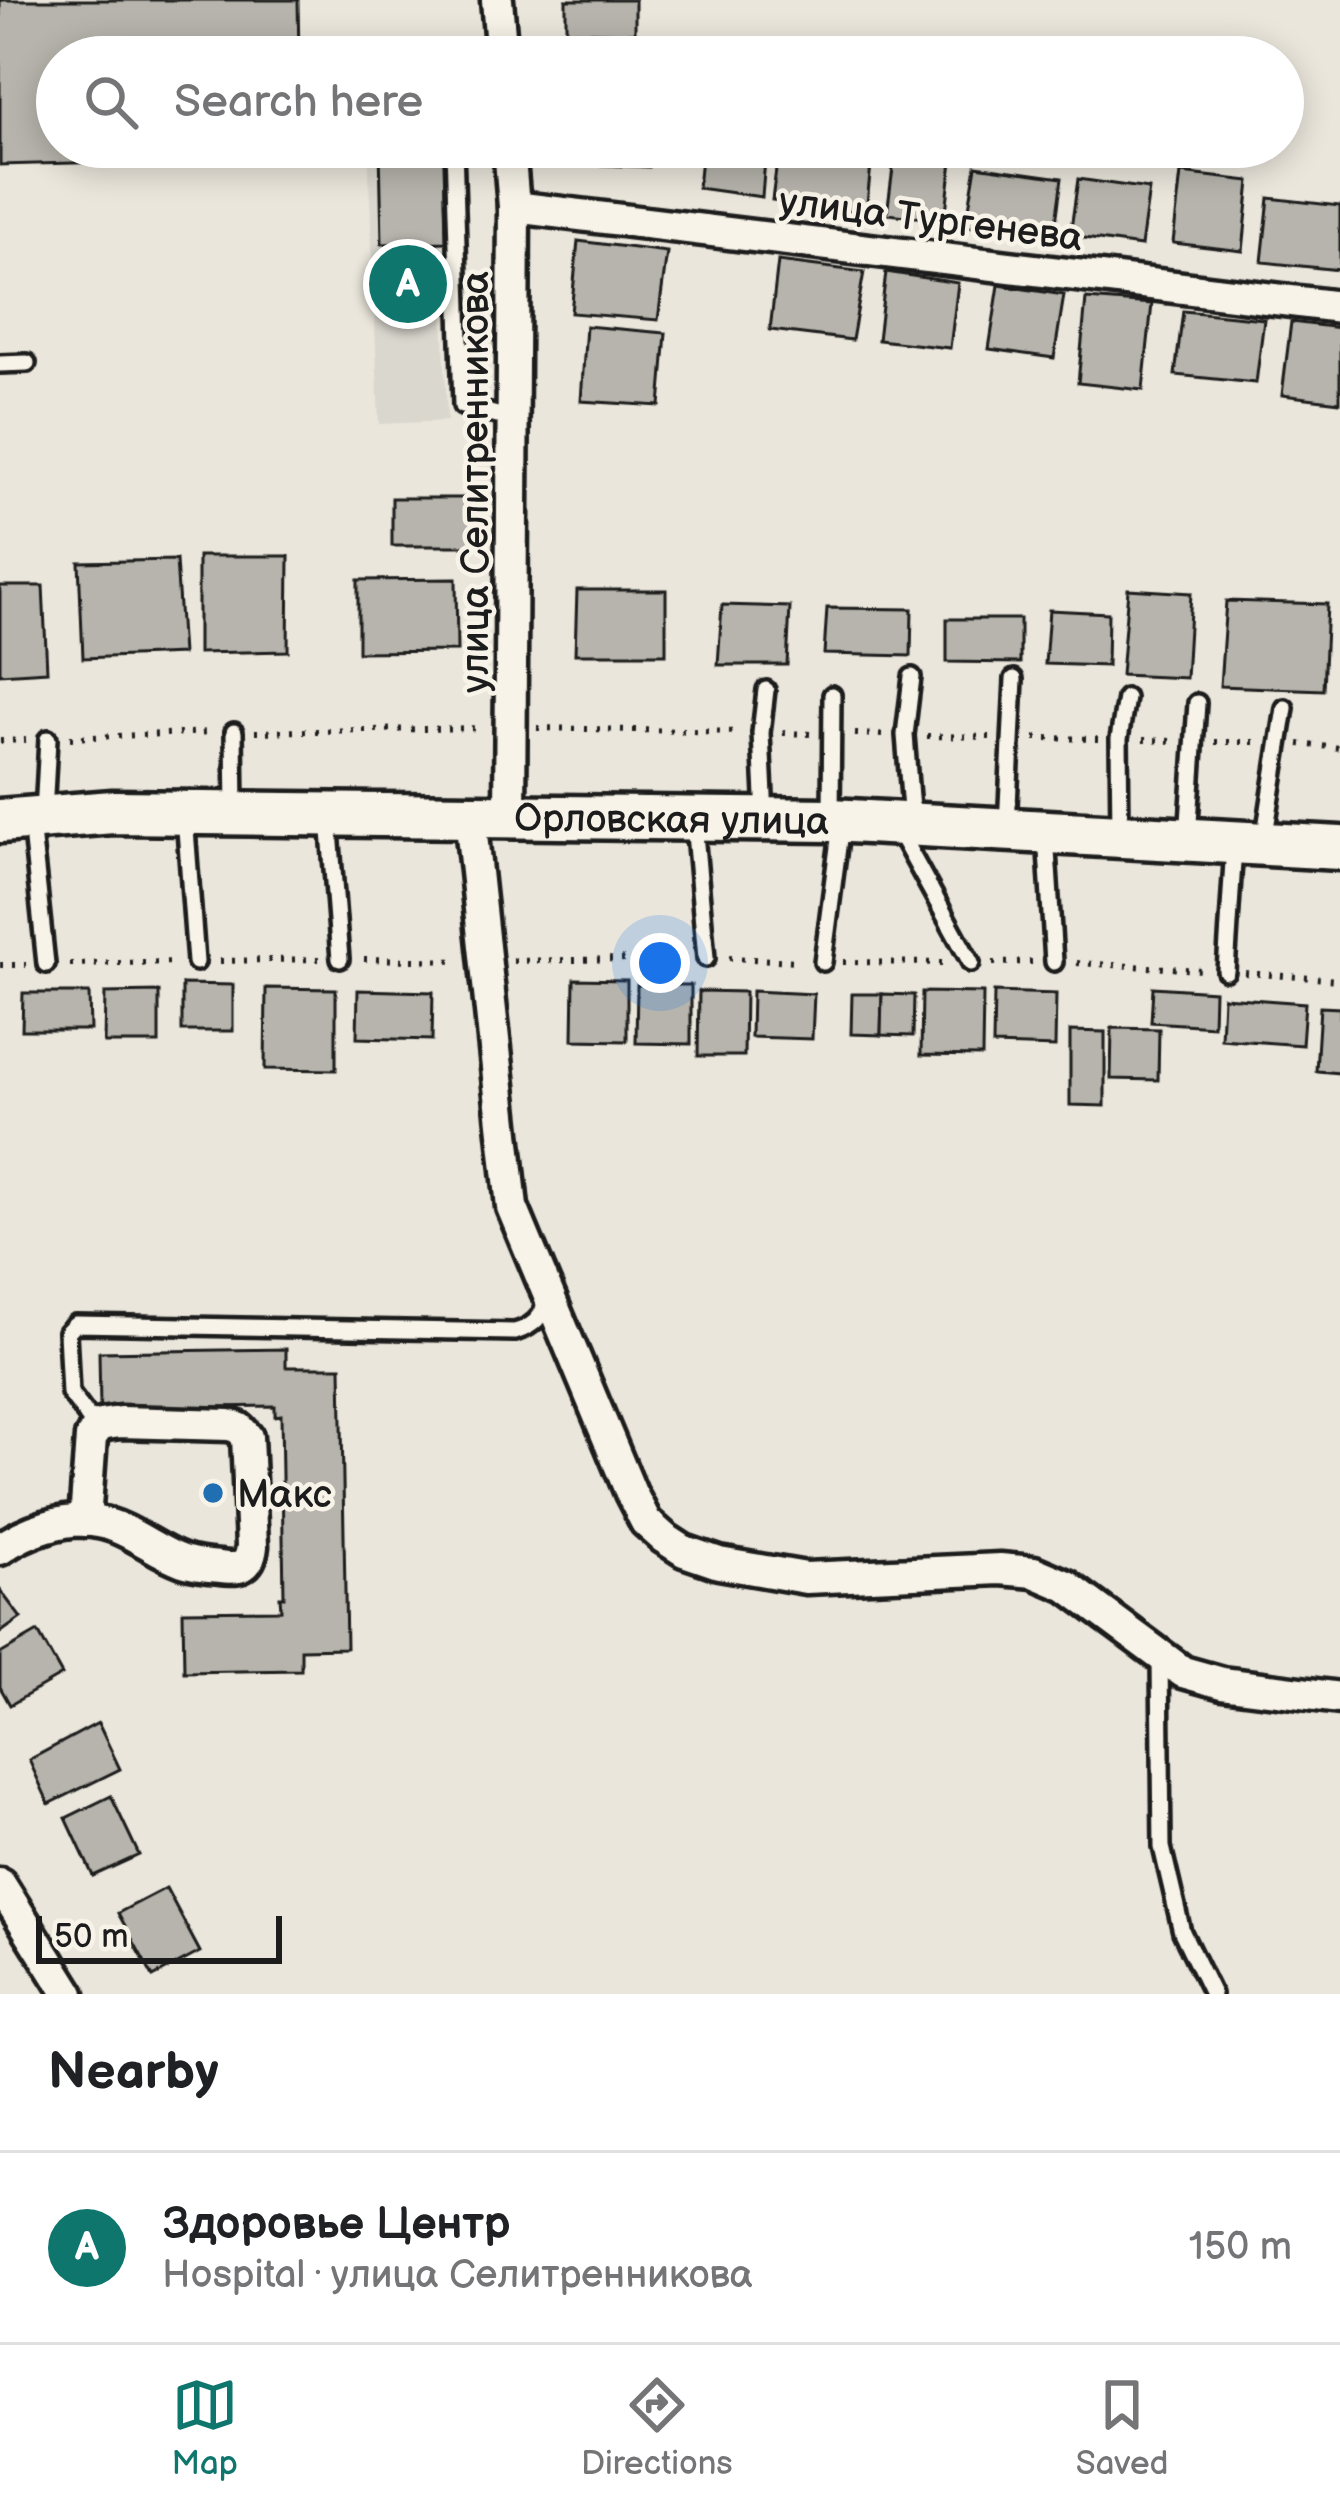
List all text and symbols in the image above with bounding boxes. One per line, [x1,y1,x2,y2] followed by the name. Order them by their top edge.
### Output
[36,36,1304,168] search box
[78,69,144,135] icon: search
[174,75,423,130] text: Search here
[776,179,1085,262] street label: улица Тургенева
[369,239,447,329] pin: A
[453,271,500,693] street label: улица Селитренникова
[514,795,829,846] street label: Орловская улица
[630,933,690,993] your location
[237,1472,332,1519] place label: Макс
[200,1480,226,1506] marker: Макс
[36,1910,282,1963] scale bar
[54,1917,129,1957] text: 50 m
[48,2042,219,2103] text: Nearby
[162,2197,510,2252] text: Здоровье Центр
[75,2224,99,2271] text: A
[1189,2224,1292,2271] text: 150 m
[162,2252,753,2299] text: Hospital · улица Селитренникова
[172,2372,238,2484] tab: Map
[581,2372,733,2484] tab: Directions
[1076,2372,1168,2484] tab: Saved

